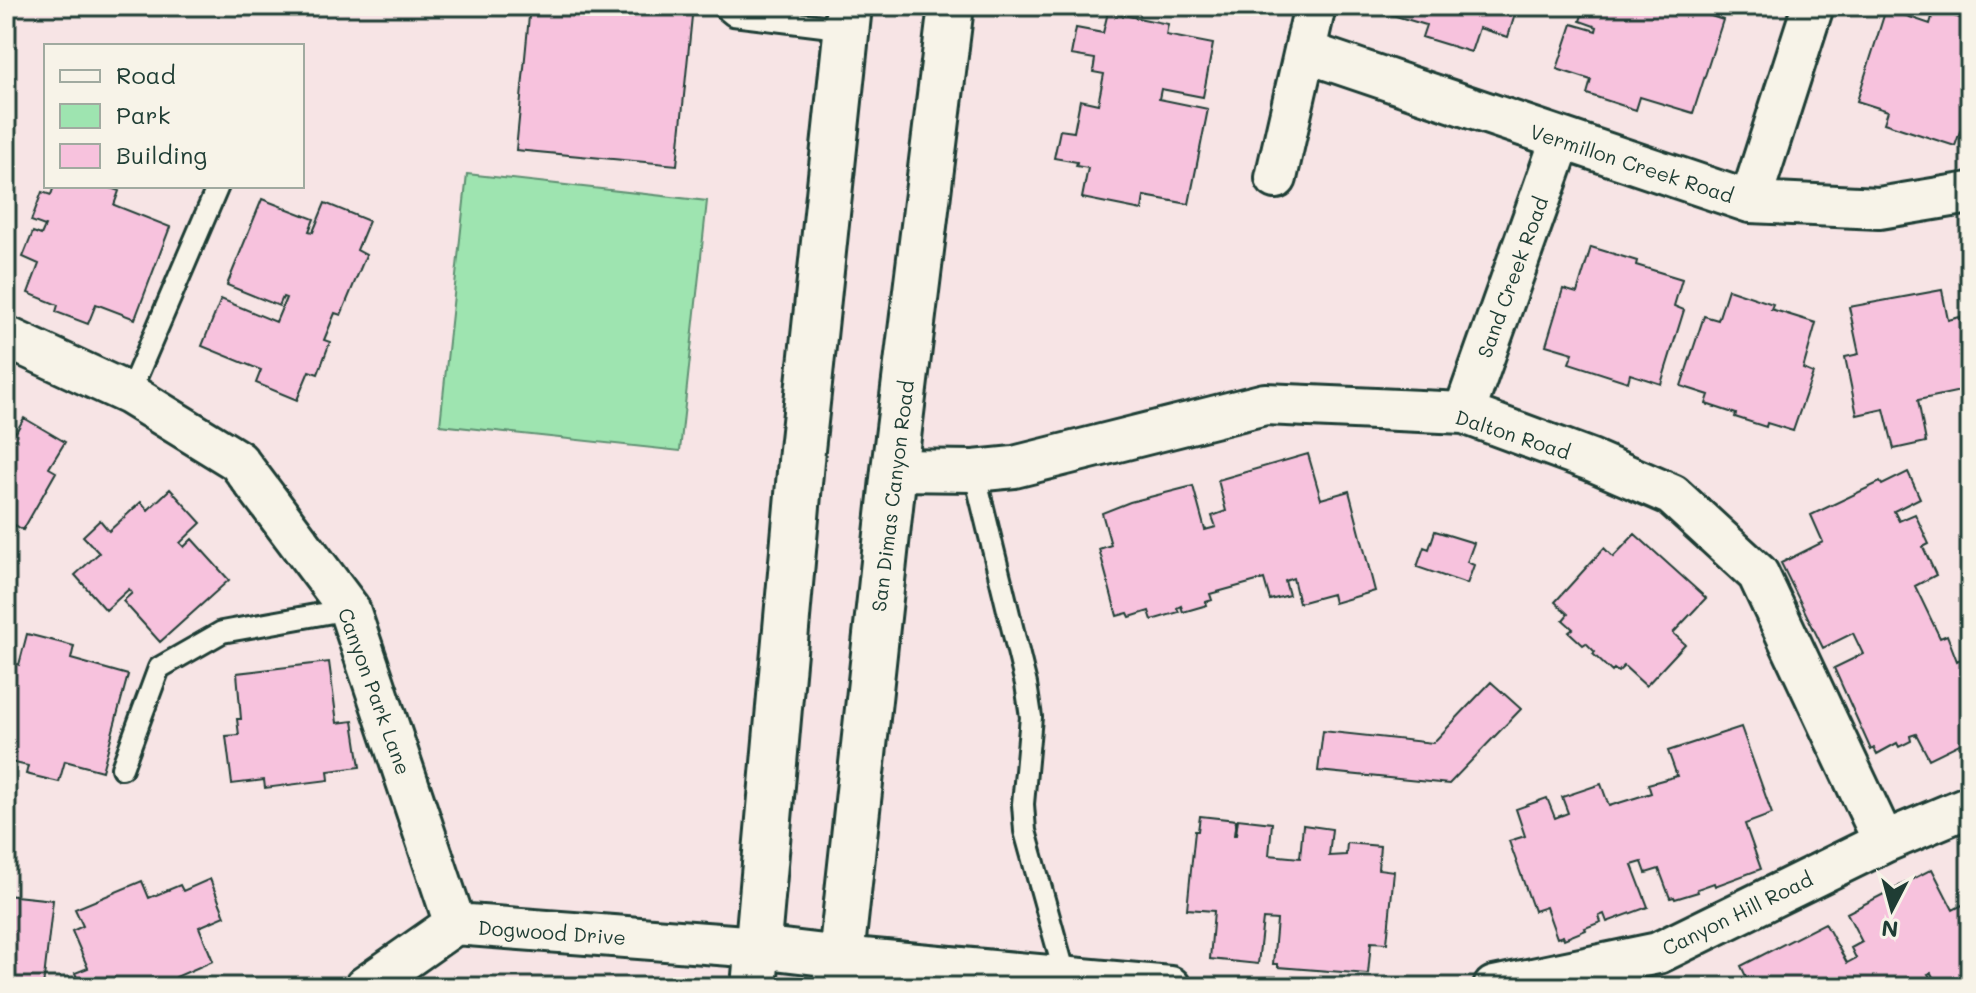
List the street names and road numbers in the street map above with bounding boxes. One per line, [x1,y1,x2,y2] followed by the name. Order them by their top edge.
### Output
[1527,118,1737,208] street label: Vermillon Creek Road
[1471,193,1553,361] street label: Sand Creek Road
[865,379,919,613] street label: San Dimas Canyon Road
[1452,403,1574,465] street label: Dalton Road
[333,604,417,778] street label: Canyon Park Lane
[1657,865,1817,961] street label: Canyon Hill Road
[477,914,627,950] street label: Dogwood Drive

